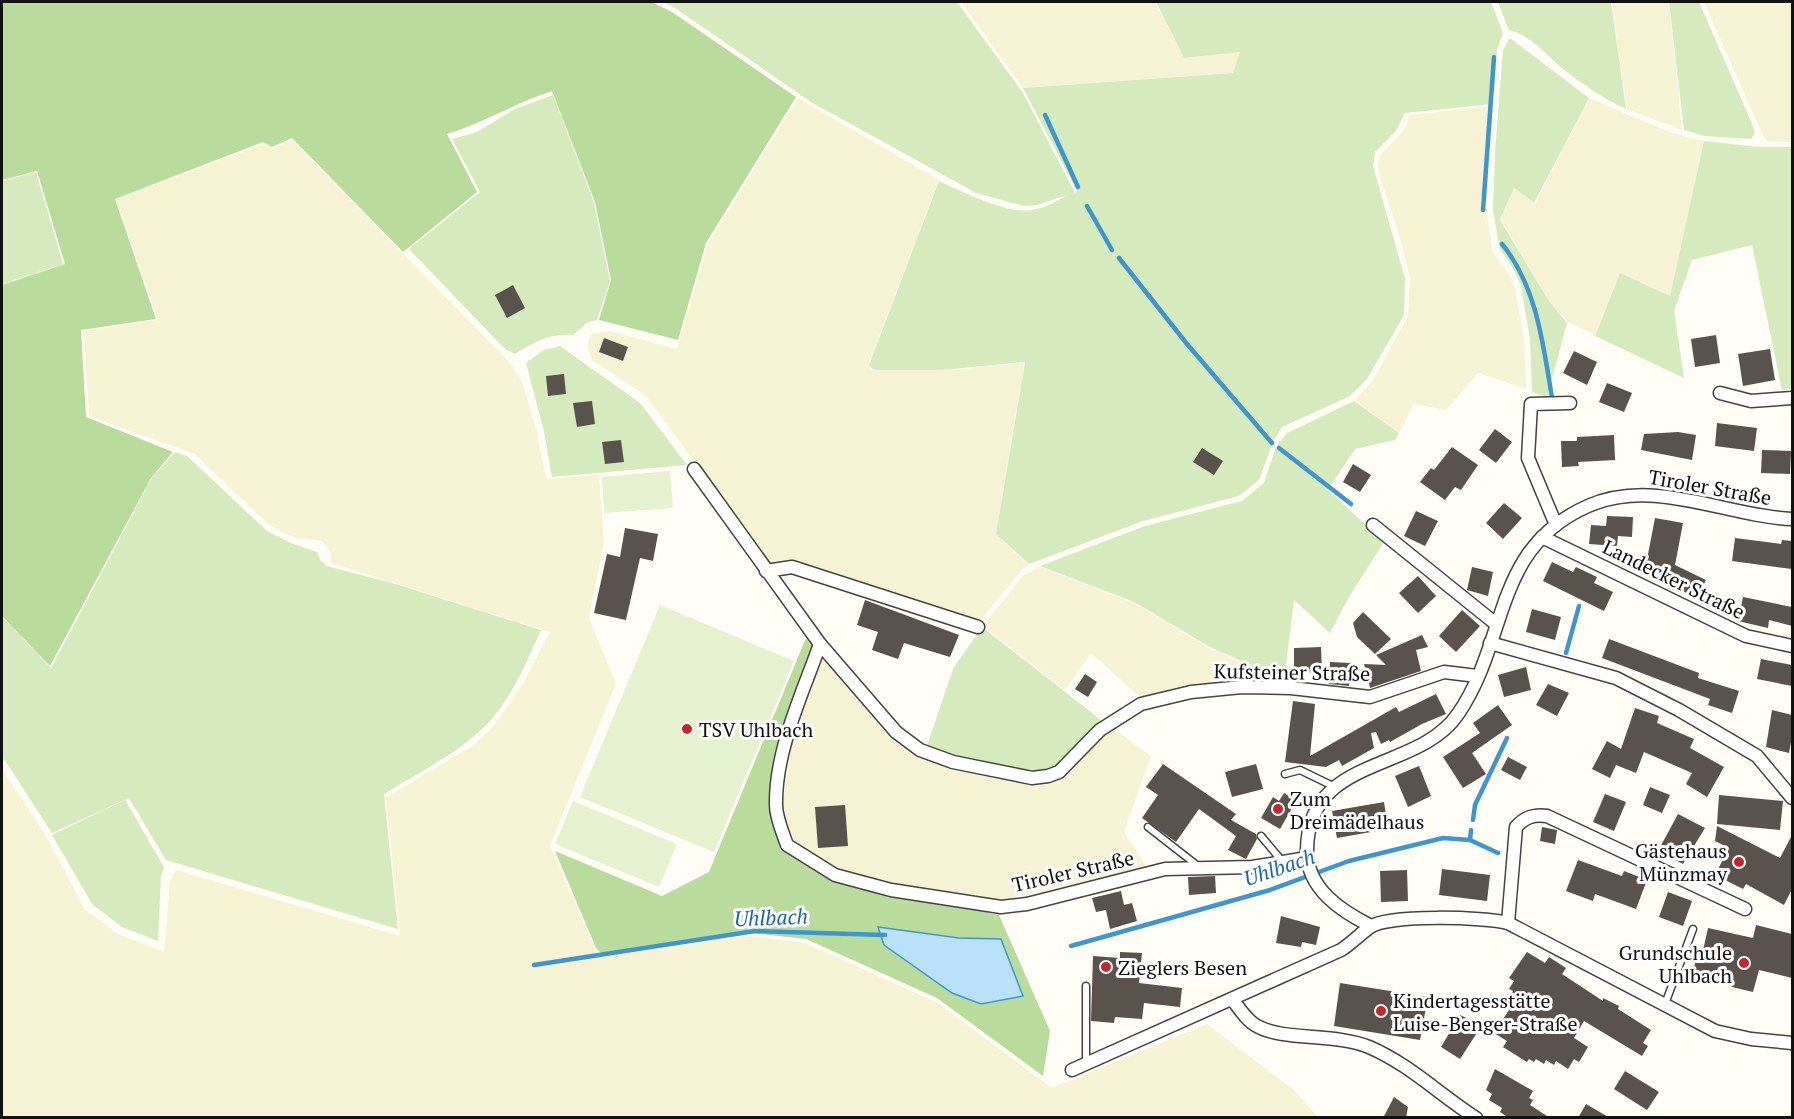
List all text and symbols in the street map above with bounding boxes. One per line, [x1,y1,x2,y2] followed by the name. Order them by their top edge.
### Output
[1646,463,1774,511] street label: Tiroler Straße
[1598,533,1750,625] street label: Landecker Straße
[1213,657,1371,687] street label: Kufsteiner Straße
[699,716,814,743] place label: TSV Uhlbach
[680,722,694,736] marker: TSV Uhlbach
[1290,785,1424,835] place label: Zum Dreimädelhaus
[1271,802,1285,816] marker: Zum Dreimädelhaus
[1635,837,1728,887] place label: Gästehaus Münzmay
[1240,842,1318,892] water label: Uhlbach
[1009,844,1137,898] street label: Tiroler Straße
[1732,855,1746,869] marker: Gästehaus Münzmay
[734,902,808,932] water label: Uhlbach
[1619,939,1732,989] place label: Grundschule Uhlbach
[1118,954,1247,981] place label: Zieglers Besen
[1737,956,1751,970] marker: Grundschule Uhlbach
[1099,960,1113,974] marker: Zieglers Besen
[1393,987,1578,1037] place label: Kindertagesstätte Luise-Benger-Straße
[1374,1004,1388,1018] marker: Kindertagesstätte Luise-Benger-Straße

